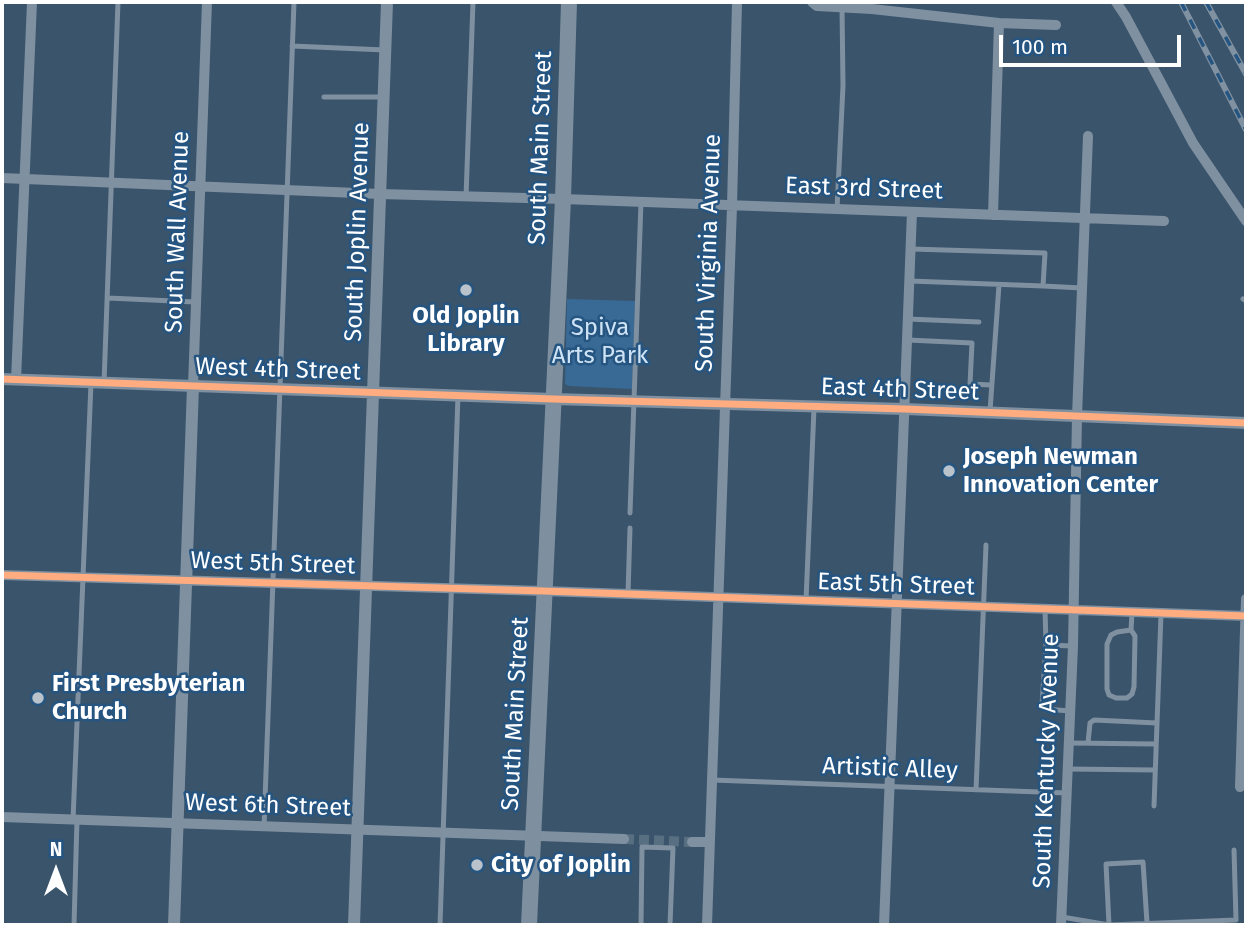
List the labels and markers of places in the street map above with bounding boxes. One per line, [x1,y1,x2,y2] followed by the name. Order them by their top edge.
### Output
[458,282,474,298] marker: Old Joplin Library
[412,302,520,358] place label: Old Joplin Library
[963,443,1158,499] place label: Joseph Newman Innovation Center
[941,463,957,479] marker: Joseph Newman Innovation Center
[52,670,245,726] place label: First Presbyterian Church
[30,690,46,706] marker: First Presbyterian Church
[491,851,631,879] place label: City of Joplin
[469,857,485,873] marker: City of Joplin

